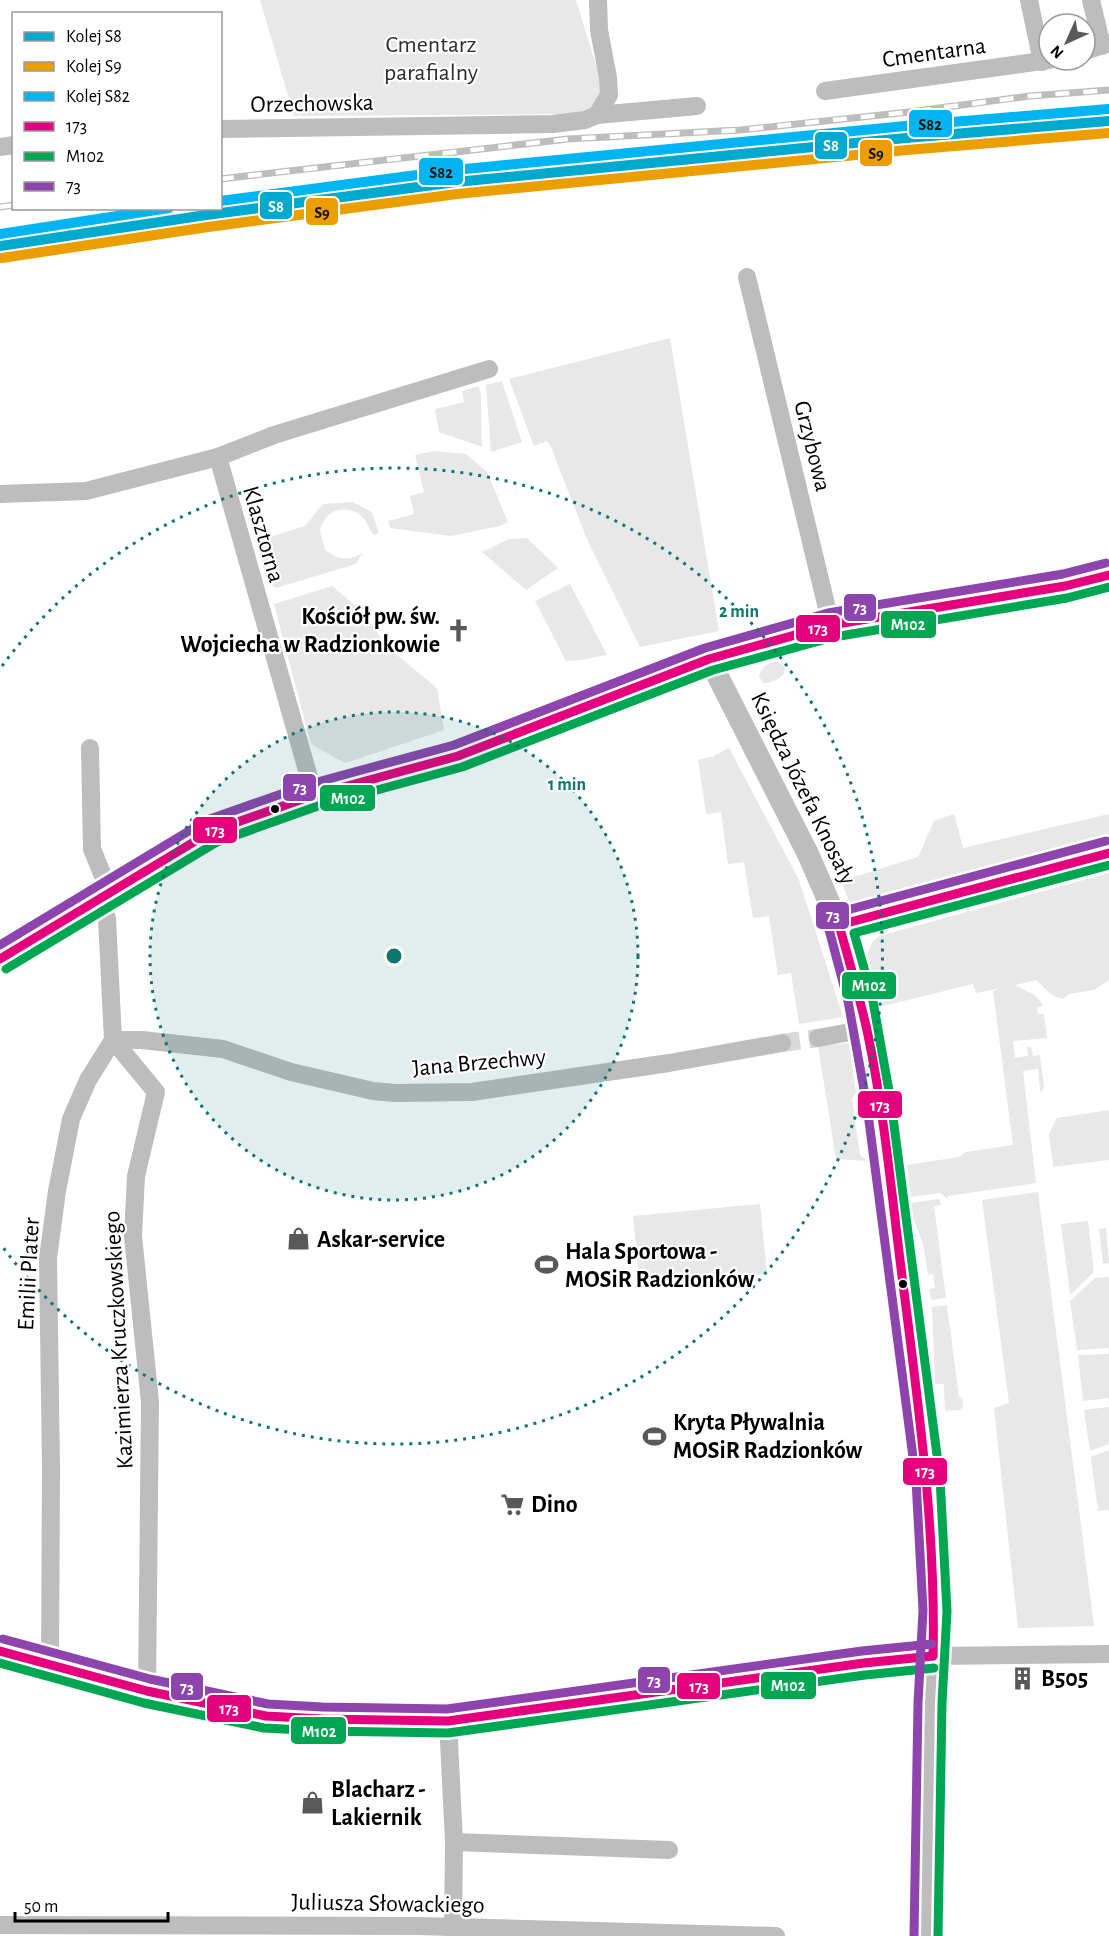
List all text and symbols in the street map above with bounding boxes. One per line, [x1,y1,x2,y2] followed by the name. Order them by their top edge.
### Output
[12,12,222,210] legend
[1037,12,1097,72] north arrow
[66,28,122,46] text: Kolej S8
[384,33,478,85] park label: Cmentarz parafialny
[881,34,987,72] street label: Cmentarna
[1048,42,1067,61] text: N
[66,58,122,76] text: Kolej S9
[66,88,130,106] text: Kolej S82
[250,91,374,117] street label: Orzechowska
[908,109,953,138] line badge: S82
[918,117,942,133] text: S82
[66,118,87,136] text: 173
[814,131,848,160] line badge: S8
[823,138,839,154] text: S8
[859,139,893,167] line badge: S9
[868,146,884,162] text: S9
[66,148,104,166] text: M102
[418,157,464,186] line badge: S82
[429,165,453,181] text: S82
[66,178,81,196] text: 73
[259,191,293,220] line badge: S8
[305,197,339,226] line badge: S9
[268,199,284,215] text: S8
[314,205,330,221] text: S9
[789,398,835,494] street label: Grzybowa
[238,483,288,585] street label: Klasztorna
[843,593,877,622] line badge: 73
[853,600,867,616] text: 73
[719,603,759,621] text: 2 min
[180,605,440,657] place label: Kościół pw. św. Wojciecha w Radzionkowie
[880,610,937,639] line badge: M102
[795,614,841,643] line badge: 173
[445,617,471,643] church icon: Kościół pw. św. Wojciecha w Radzionkowie
[891,617,926,633] text: M102
[808,621,828,637] text: 173
[746,688,860,888] street label: Księdza Józefa Knosały
[282,773,317,802] line badge: 73
[548,776,586,794] text: 1 min
[293,780,307,796] text: 73
[319,784,376,812] line badge: M102
[331,791,366,807] text: M102
[269,803,281,815] unlabelled marker
[192,816,238,844] line badge: 173
[205,823,225,839] text: 173
[815,901,850,930] line badge: 73
[826,908,840,924] text: 73
[384,946,404,966] centre of rings
[841,971,897,1000] line badge: M102
[852,978,887,994] text: M102
[411,1045,547,1081] street label: Jana Brzechwy
[857,1090,903,1119] line badge: 173
[870,1098,890,1114] text: 173
[100,1210,138,1470] street label: Kazimierza Kruczkowskiego
[14,1217,44,1331] street label: Emilii Plater
[286,1226,312,1252] shop icon: Askar-service
[317,1228,445,1252] place label: Askar-service
[565,1240,755,1292] place label: Hala Sportowa - MOSiR Radzionków
[534,1252,560,1278] sports icon: Hala Sportowa - MOSiR Radzionków
[897,1278,909,1290] unlabelled marker
[673,1411,863,1463] place label: Kryta Pływalnia MOSiR Radzionków
[642,1423,668,1449] sports icon: Kryta Pływalnia MOSiR Radzionków
[902,1457,948,1486] line badge: 173
[915,1464,935,1480] text: 173
[500,1491,526,1517] supermarket icon: Dino
[531,1493,578,1517] place label: Dino
[1010,1665,1036,1691] building icon: B505
[637,1666,671,1694] line badge: 73
[1041,1667,1088,1691] place label: B505
[760,1671,817,1700] line badge: M102
[170,1672,204,1701] line badge: 73
[676,1672,721,1700] line badge: 173
[647,1673,661,1689] text: 73
[771,1678,806,1694] text: M102
[689,1679,709,1695] text: 173
[180,1680,194,1696] text: 73
[206,1694,252,1723] line badge: 173
[219,1701,239,1717] text: 173
[290,1716,347,1745] line badge: M102
[302,1724,337,1740] text: M102
[331,1778,426,1830] place label: Blacharz - Lakiernik
[300,1790,326,1816] shop icon: Blacharz - Lakiernik
[15,1885,168,1923] scale bar
[291,1890,485,1918] street label: Juliusza Słowackiego
[24,1898,58,1916] text: 50 m

